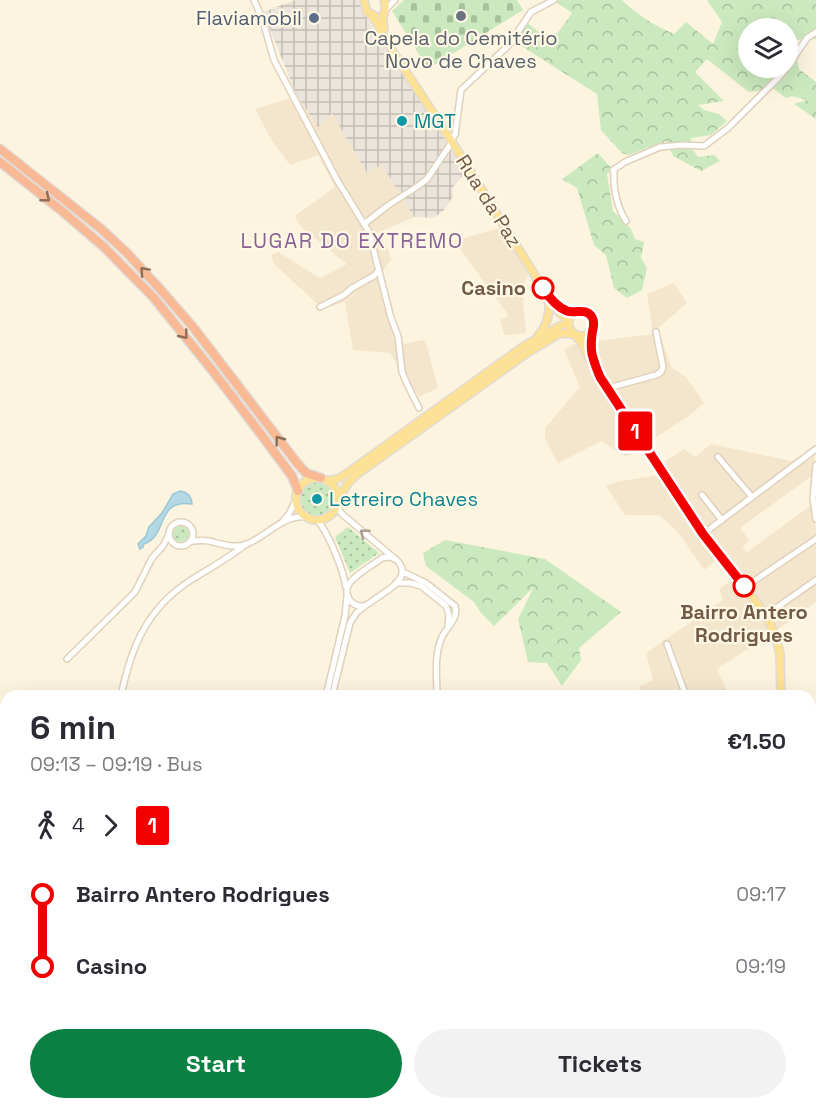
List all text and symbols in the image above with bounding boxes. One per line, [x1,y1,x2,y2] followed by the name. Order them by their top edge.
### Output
[196,5,302,31] place label: Flaviamobil
[454,9,468,23] marker: Capela do Cemitério Novo de Chaves
[307,11,321,25] marker: Flaviamobil
[738,18,798,78] map controls
[738,18,798,78] button: layers
[364,25,558,74] place label: Capela do Cemitério Novo de Chaves
[414,108,456,134] place label: MGT
[395,114,409,128] marker: MGT
[450,150,528,252] street label: Rua da Paz
[39,191,50,202] one-way arrow
[240,227,464,254] district label: LUGAR DO EXTREMO
[140,268,151,278] one-way arrow
[461,275,526,301] place label: Casino
[532,277,554,299] marker: Casino
[177,328,188,339] one-way arrow
[616,412,654,450] line badge: 1
[630,418,640,445] text: 1
[275,435,286,446] one-way arrow
[329,486,478,512] place label: Letreiro Chaves
[310,492,324,506] marker: Letreiro Chaves
[360,529,371,540] one-way arrow
[733,575,755,597] marker: Bairro Antero Rodrigues
[680,599,808,648] place label: Bairro Antero Rodrigues
[30,707,116,749] text: 6 min
[727,727,786,755] text: €1.50
[30,751,203,777] text: 09:13 – 09:19 · Bus
[30,809,63,842] icon: walk
[94,809,127,842] icon: forward
[72,812,85,838] text: 4
[148,812,157,839] text: 1
[76,880,330,908] text: Bairro Antero Rodrigues
[736,881,786,907] text: 09:17
[76,952,147,980] text: Casino
[735,953,786,979] text: 09:19
[30,1029,402,1098] button: Start
[414,1029,786,1098] button: Tickets

